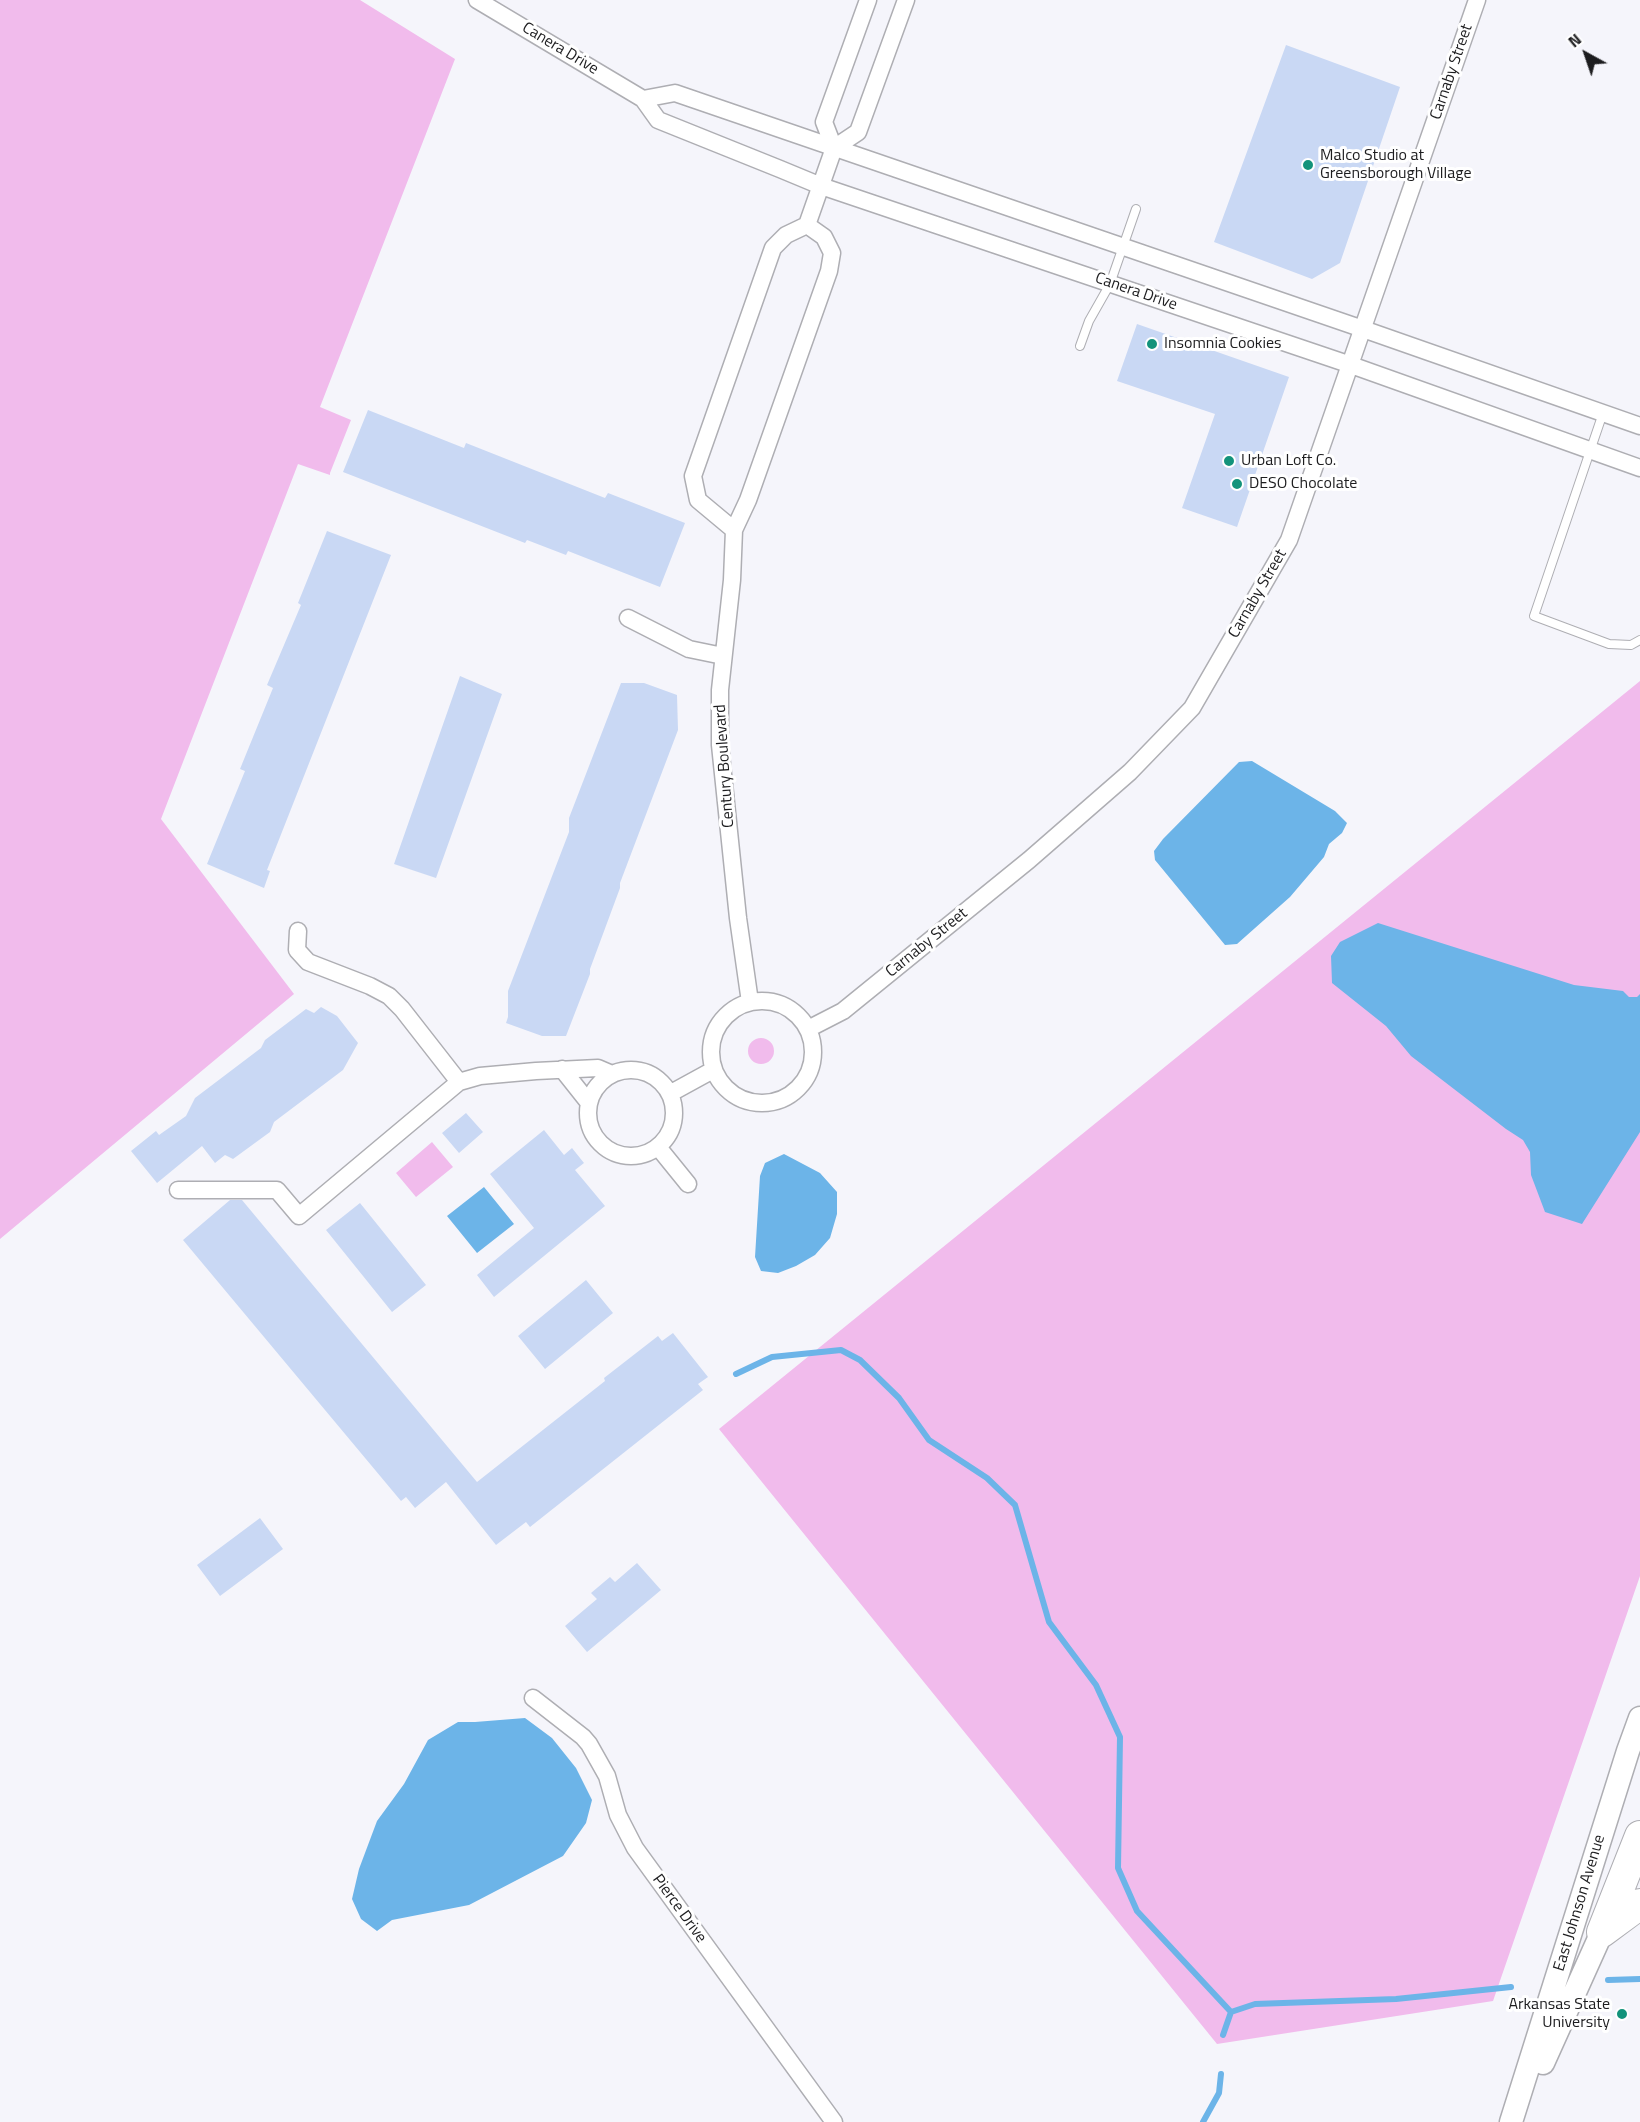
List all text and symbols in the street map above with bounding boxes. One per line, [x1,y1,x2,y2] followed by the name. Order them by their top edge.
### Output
[518,19,602,79] street label: Canera Drive
[1427,22,1477,122] street label: Carnaby Street
[1556,24,1616,84] north arrow
[1562,27,1586,53] text: N
[1320,146,1471,184] place label: Malco Studio at Greensborough Village
[1301,158,1315,172] marker: Malco Studio at Greensborough Village
[1092,269,1180,315] street label: Canera Drive
[1164,334,1282,354] place label: Insomnia Cookies
[1145,337,1159,351] marker: Insomnia Cookies
[1241,451,1336,471] place label: Urban Loft Co.
[1222,454,1236,468] marker: Urban Loft Co.
[1249,474,1357,494] place label: DESO Chocolate
[1230,477,1244,491] marker: DESO Chocolate
[1225,546,1291,642] street label: Carnaby Street
[711,704,739,828] street label: Century Boulevard
[882,904,972,982] street label: Carnaby Street
[1550,1832,1610,1974] street label: East Johnson Avenue
[648,1871,710,1947] street label: Pierce Drive
[1508,1995,1610,2033] place label: Arkansas State University
[1615,2007,1629,2021] marker: Arkansas State University

